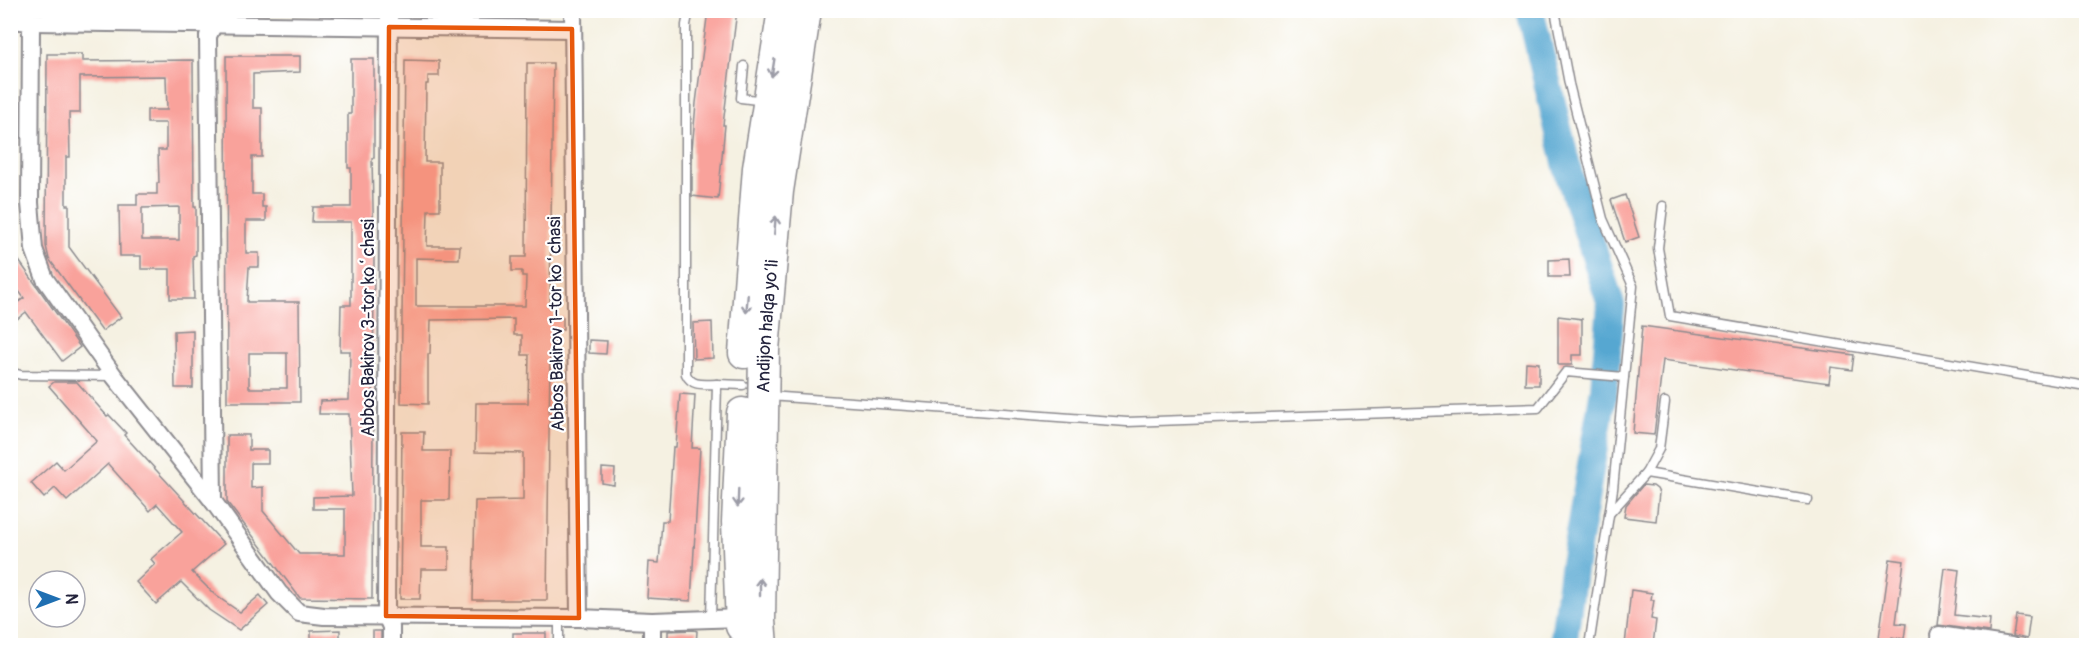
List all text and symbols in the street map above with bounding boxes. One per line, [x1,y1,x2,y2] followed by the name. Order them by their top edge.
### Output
[768,58,779,78] one-way arrow
[770,215,781,235] one-way arrow
[543,216,570,432] street label: Abbos Bakirov 1-tor koʻchasi
[357,219,380,437] street label: Abbos Bakirov 3-tor koʻchasi
[752,259,784,393] street label: Andijon halqa yo‘li
[741,293,752,313] one-way arrow
[733,488,744,508] one-way arrow
[27,569,87,629] north arrow
[754,578,766,598] one-way arrow
[61,594,81,605] text: N

